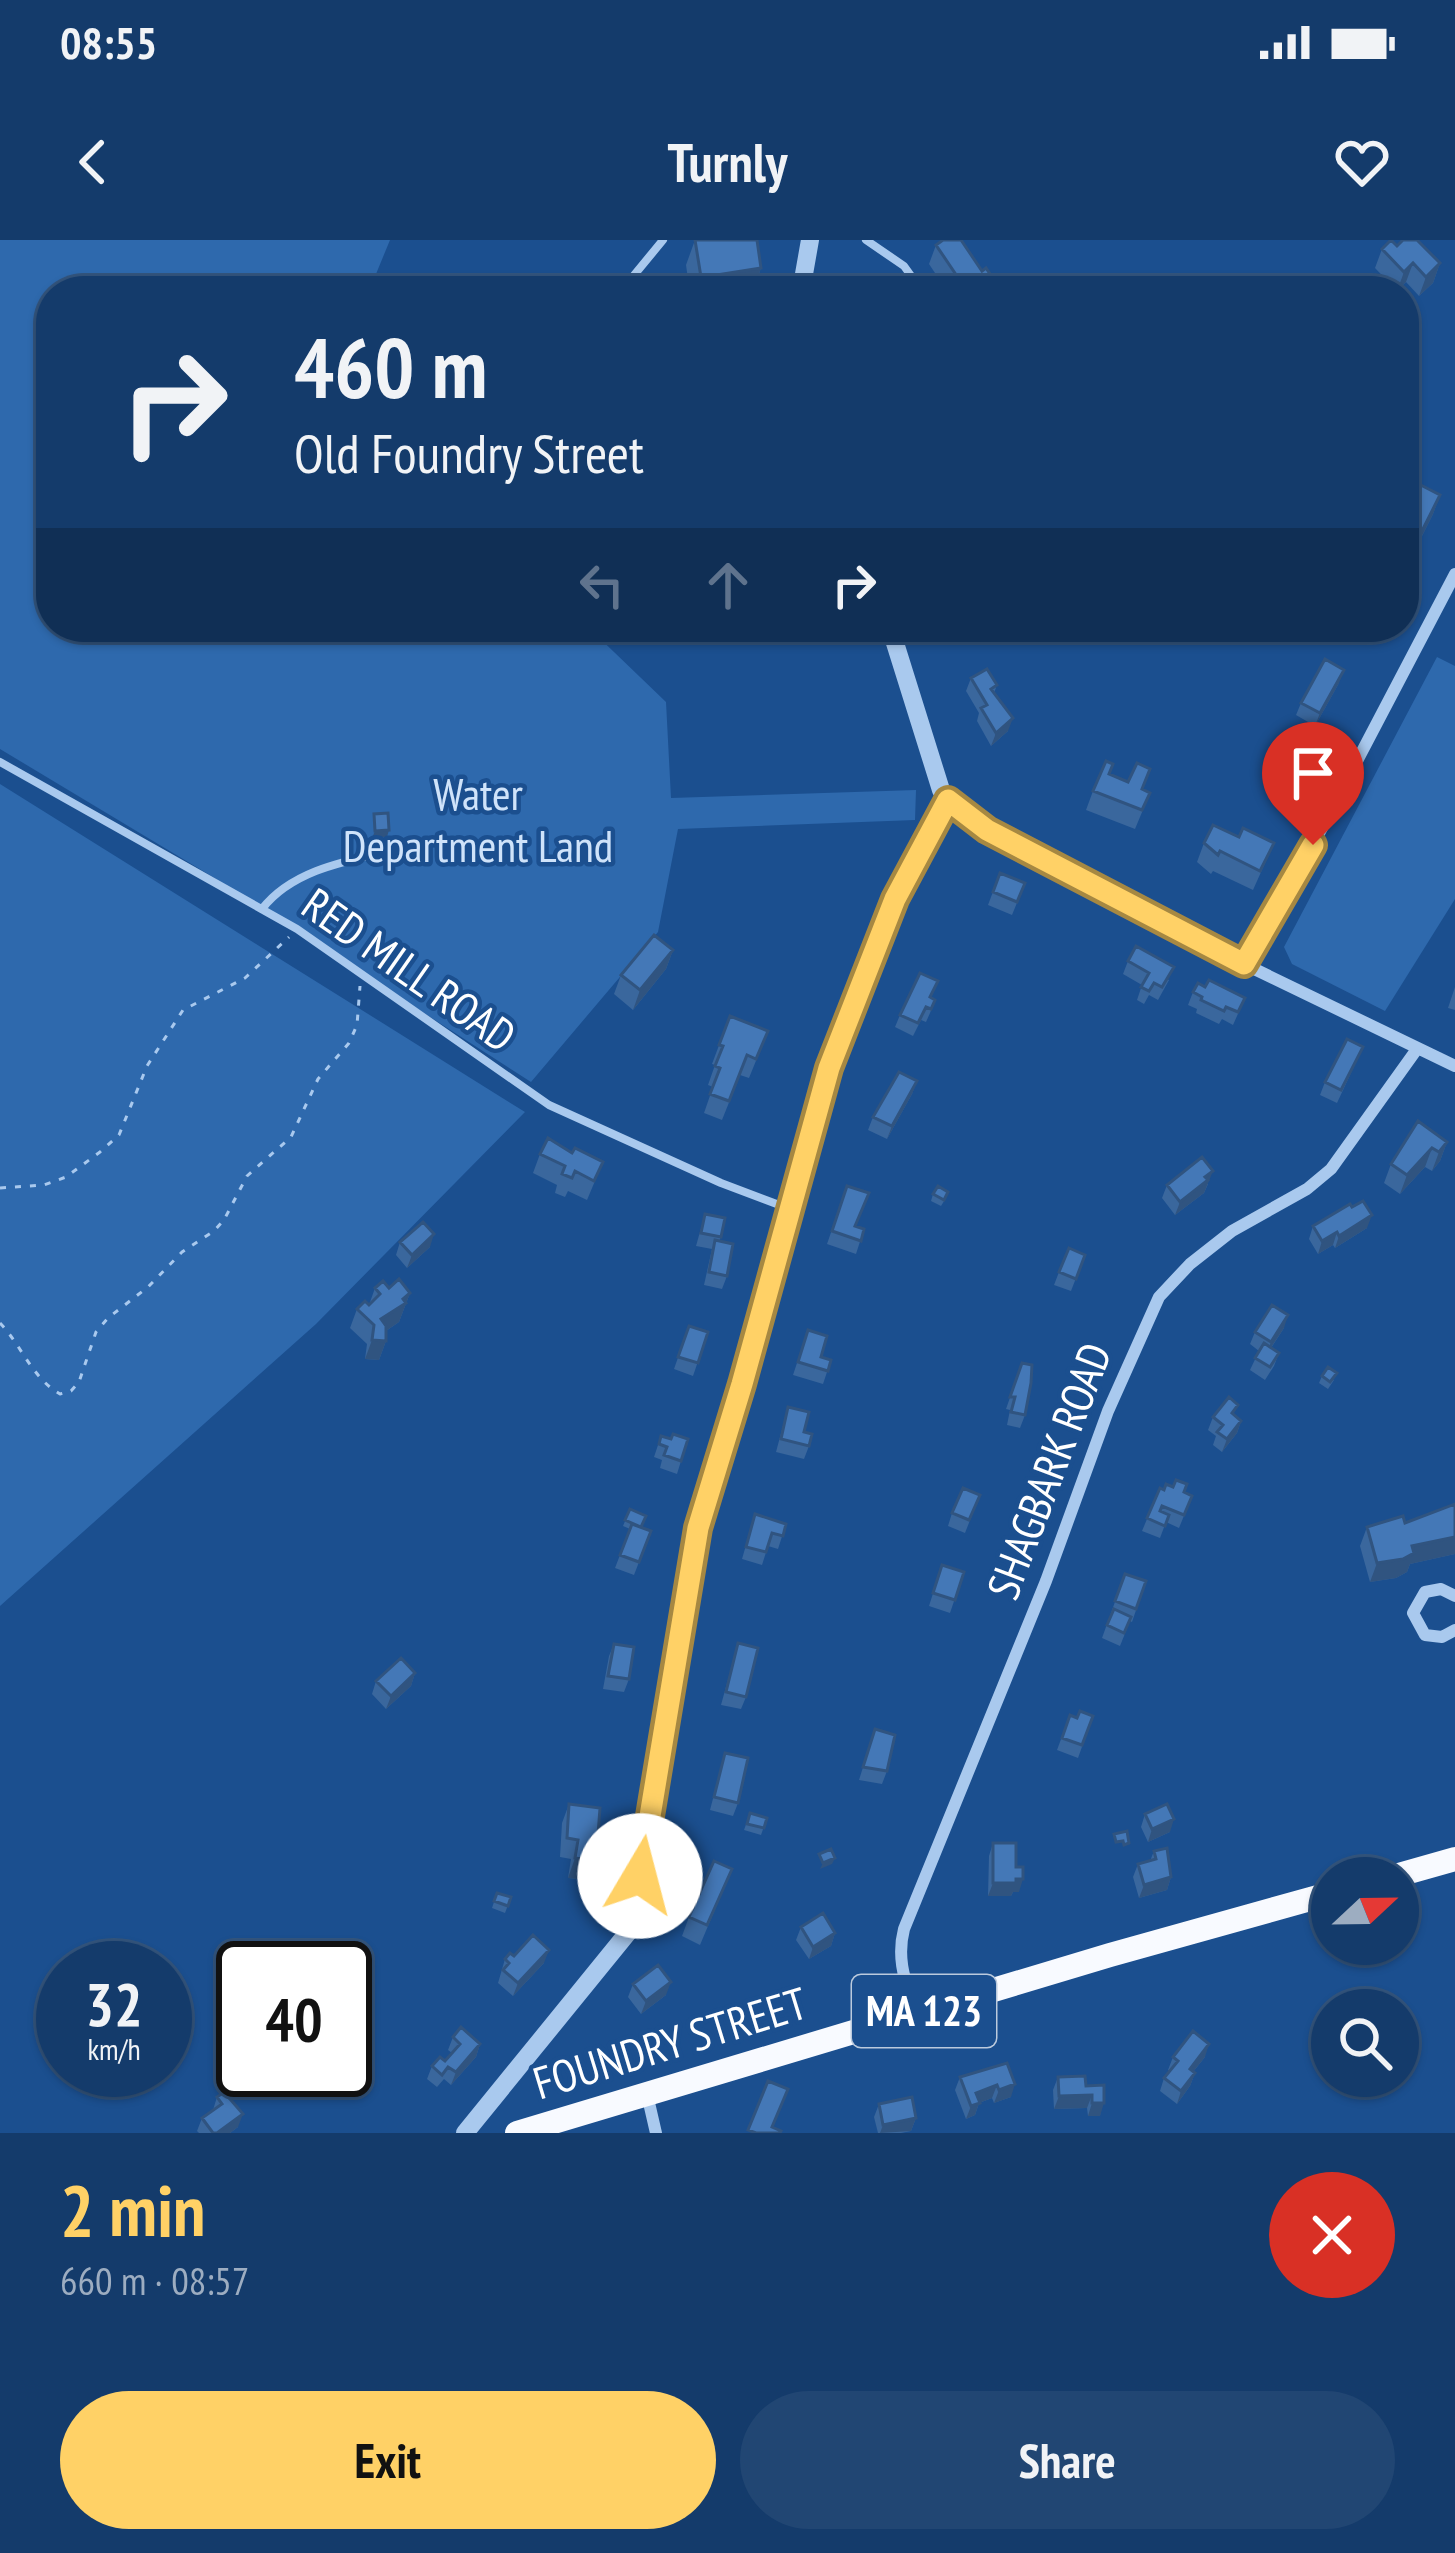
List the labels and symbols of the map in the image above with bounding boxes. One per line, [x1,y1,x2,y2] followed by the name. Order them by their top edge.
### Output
[1262,722,1364,845] pin
[343,764,613,874] park label: Water Department Land
[292,874,528,1064] street label: RED MILL ROAD
[973,1334,1123,1607] street label: SHAGBARK ROAD
[577,1813,703,1939] position arrow
[1311,1857,1419,1965] north arrow
[216,1941,372,2097] speed limit sign: 40
[526,1973,813,2111] street label: FOUNDRY STREET
[852,1975,996,2047] road number: MA 123

